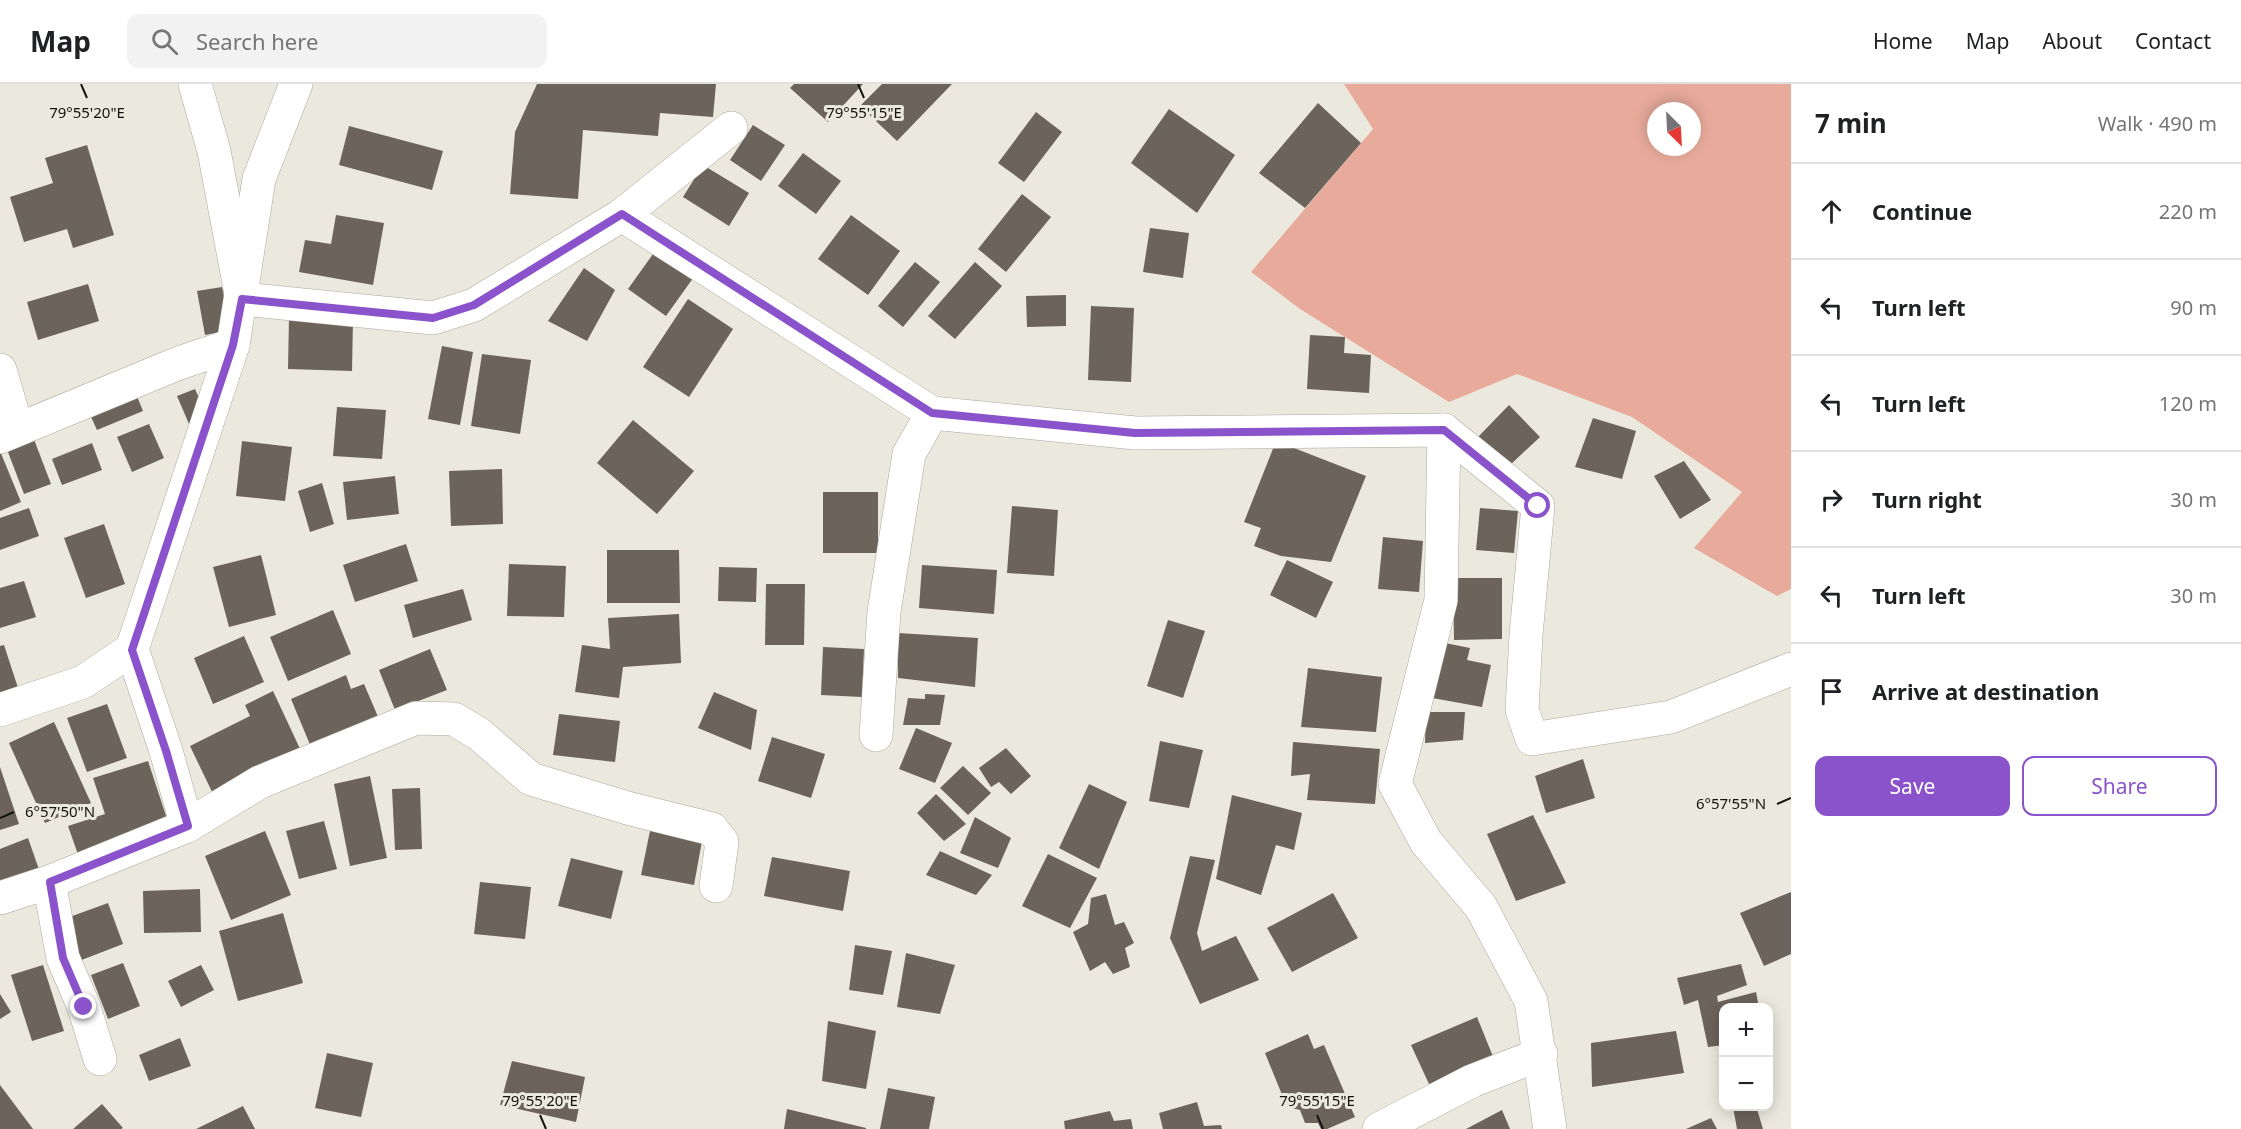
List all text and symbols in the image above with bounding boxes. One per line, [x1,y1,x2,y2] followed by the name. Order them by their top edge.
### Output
[127,14,547,68] search box
[30,22,91,60] text: Map
[148,25,181,58] icon: search
[196,26,318,56] text: Search here
[1873,27,1933,55] text: Home
[1966,27,2009,55] text: Map
[2042,27,2102,55] text: About
[2135,27,2211,55] text: Contact
[49,102,125,122] text: 79°55'20"E
[826,102,902,122] text: 79°55'15"E
[1647,102,1701,156] north arrow
[1815,105,1887,141] text: 7 min
[2098,110,2217,137] text: Walk · 490 m
[1815,195,1848,228] icon: ahead
[1872,196,1972,226] text: Continue
[2159,198,2217,225] text: 220 m
[1815,291,1848,324] icon: left
[1872,292,1966,322] text: Turn left
[2170,294,2217,321] text: 90 m
[1815,387,1848,420] icon: left
[1872,388,1966,418] text: Turn left
[2159,390,2217,417] text: 120 m
[1815,483,1848,516] icon: right
[1872,484,1982,514] text: Turn right
[2170,486,2217,513] text: 30 m
[1524,492,1550,518] route start
[1815,579,1848,612] icon: left
[1872,580,1966,610] text: Turn left
[2170,582,2217,609] text: 30 m
[1815,675,1848,708] icon: arrive
[1872,676,2099,706] text: Arrive at destination
[1815,756,2010,816] button: Save
[2022,756,2217,816] button: Share
[1696,793,1766,813] text: 6°57'55"N
[25,801,95,821] text: 6°57'50"N
[70,993,96,1019] route end
[1719,1003,1773,1111] map controls
[1719,1003,1773,1057] button: +
[1719,1057,1773,1111] button: −
[502,1090,578,1110] text: 79°55'20"E
[1279,1090,1355,1110] text: 79°55'15"E

